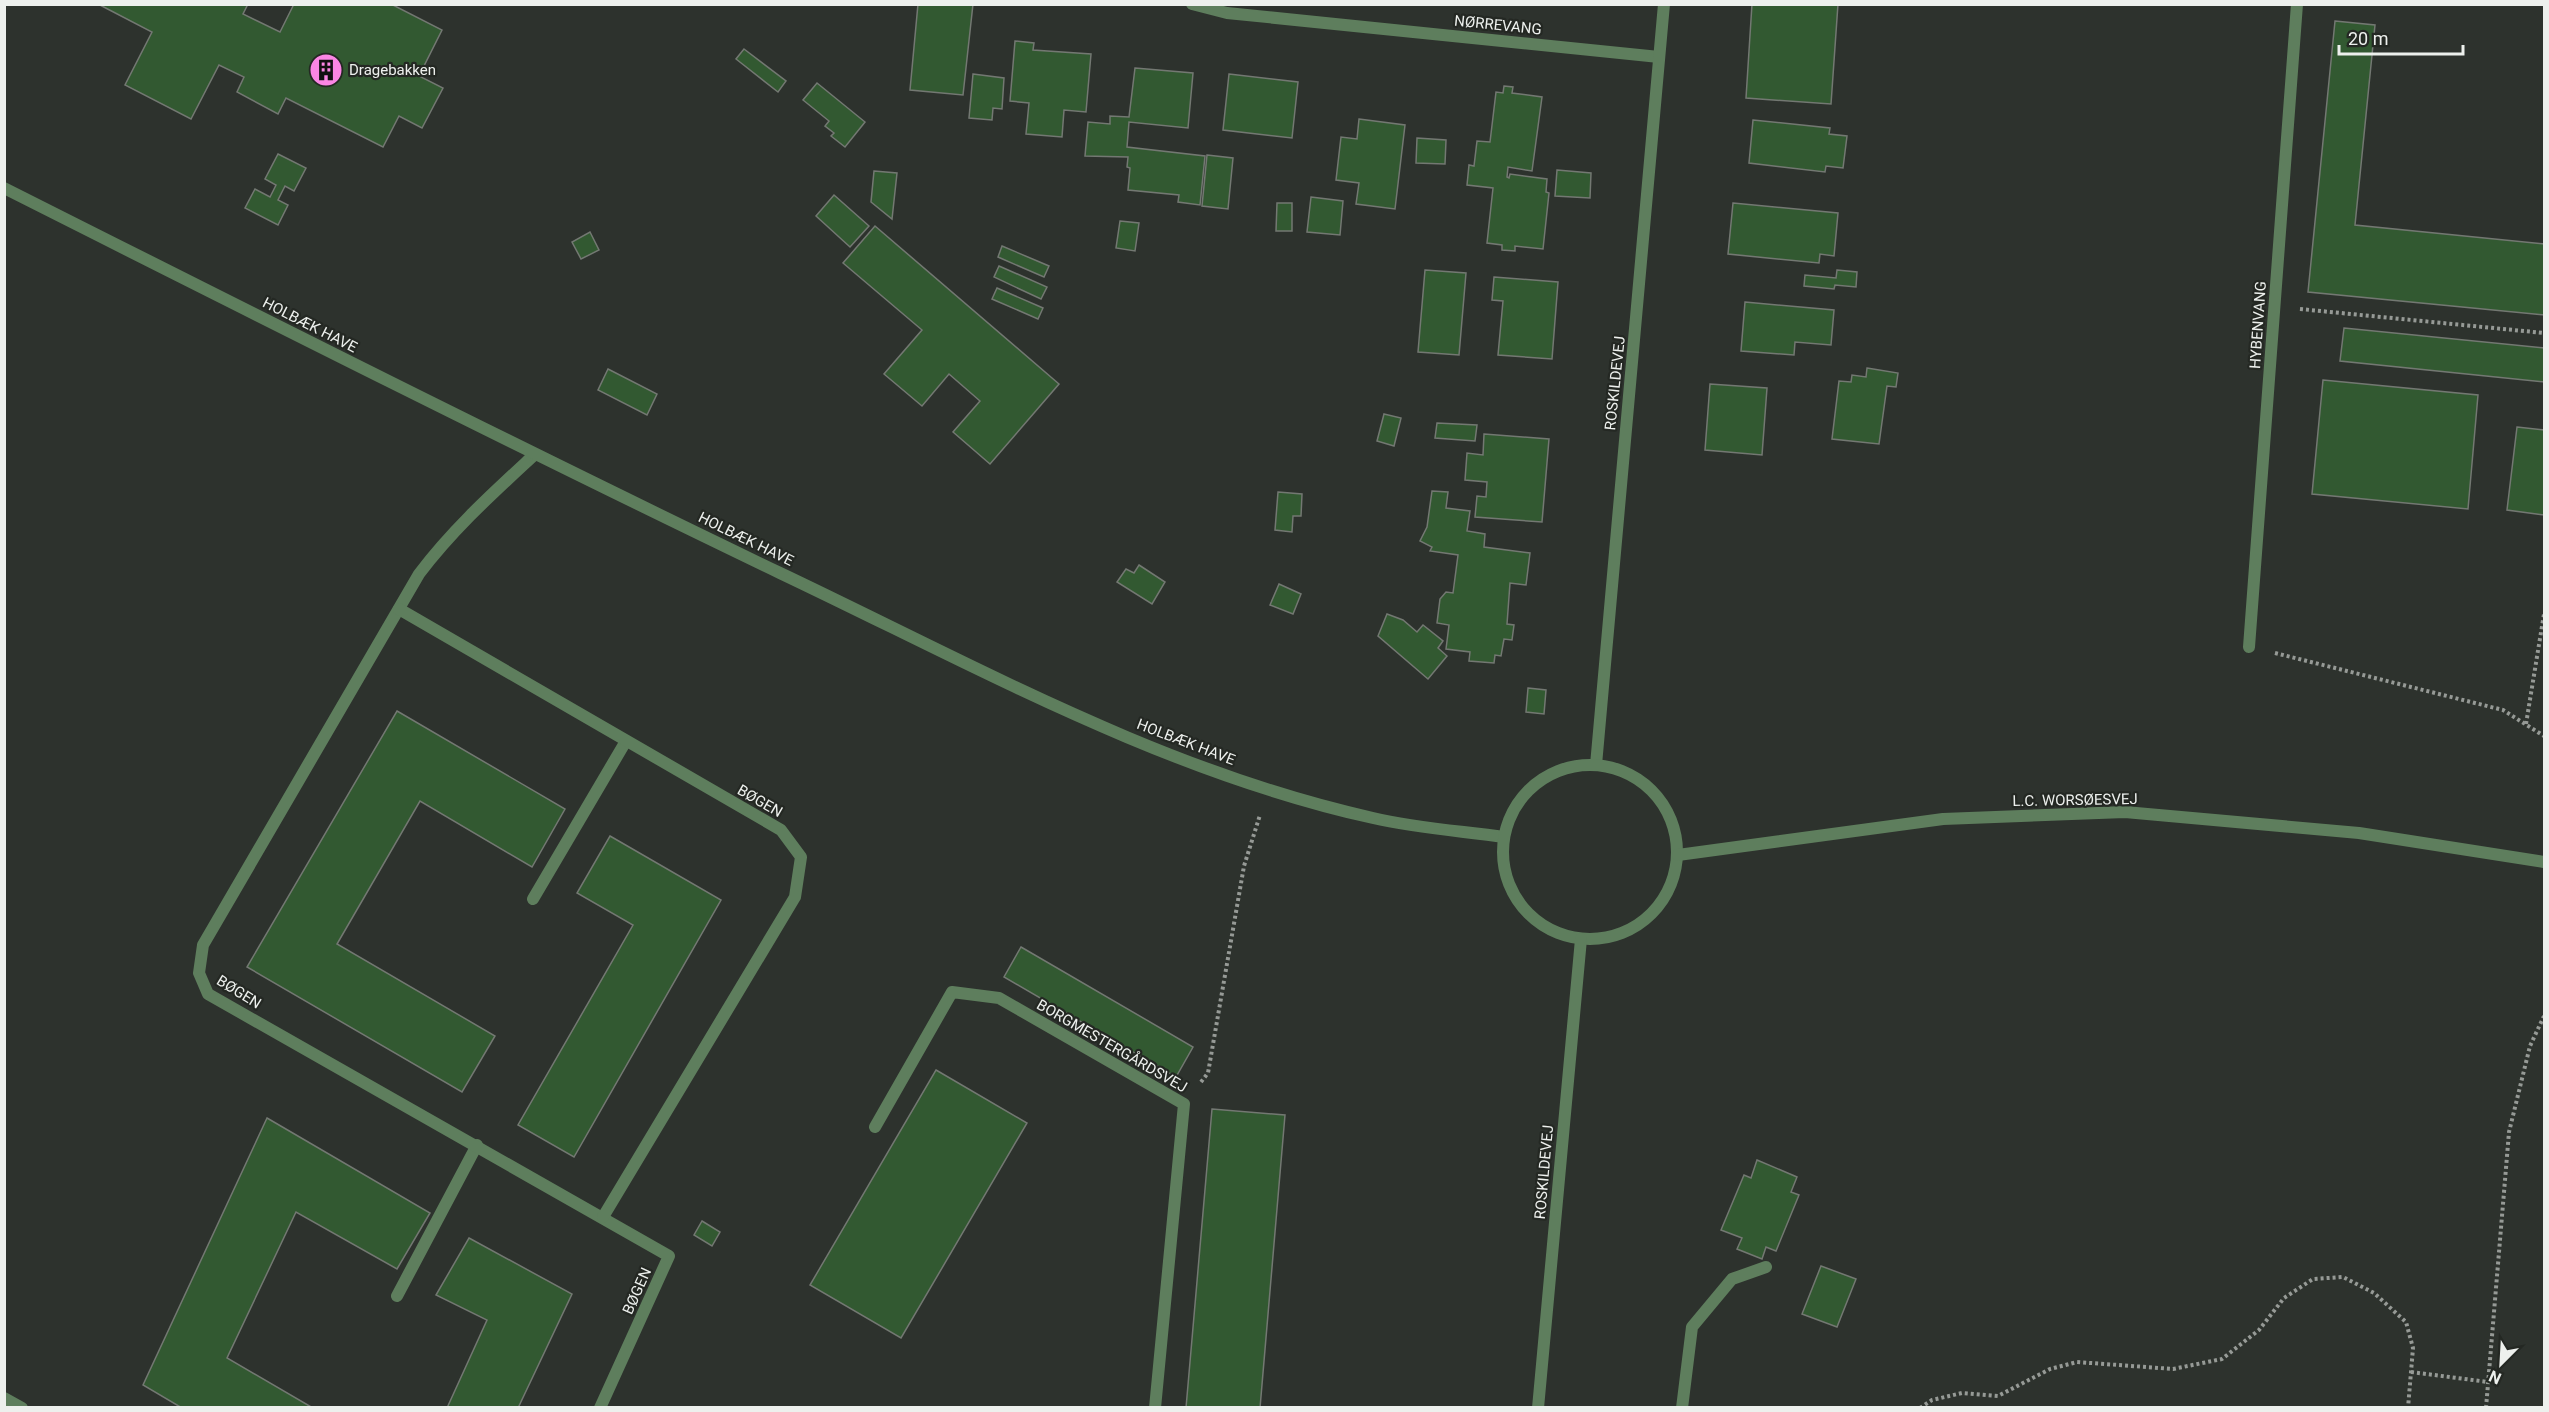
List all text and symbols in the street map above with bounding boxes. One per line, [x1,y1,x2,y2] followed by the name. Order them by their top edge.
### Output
[1453,11,1543,39] street label: NØRREVANG
[2339,18,2464,56] scale bar
[2348,28,2388,49] text: 20 m
[308,52,344,88] building icon: Dragebakken
[349,61,436,79] place label: Dragebakken
[2246,281,2270,369] street label: HYBENVANG
[260,293,361,357] street label: HOLBÆK HAVE
[1601,335,1629,431] street label: ROSKILDEVEJ
[695,508,797,570] street label: HOLBÆK HAVE
[1134,715,1238,769] street label: HOLBÆK HAVE
[734,781,786,821] street label: BØGEN
[2012,790,2138,810] street label: L.C. WORSØESVEJ
[213,971,265,1013] street label: BØGEN
[1034,996,1190,1096] street label: BORGMESTERGÅRDSVEJ
[1531,1124,1557,1220] street label: ROSKILDEVEJ
[619,1265,655,1317] street label: BØGEN
[2471,1334,2531,1394] north arrow
[2486,1366,2504,1388] text: N

